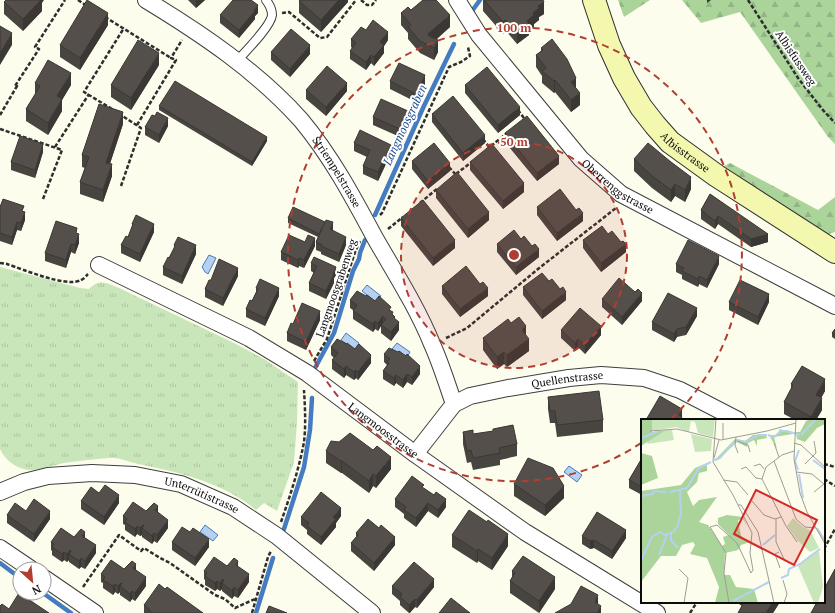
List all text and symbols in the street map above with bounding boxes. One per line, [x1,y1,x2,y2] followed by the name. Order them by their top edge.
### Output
[497,20,531,35] text: 100 m
[772,28,820,88] street label: Albisfussweg
[379,82,430,169] water label: Langmoosgraben
[657,129,713,176] street label: Albisstrasse
[309,134,364,211] street label: Striempelstrasse
[500,134,528,149] text: 50 m
[579,156,656,217] street label: Oberrenggstrasse
[313,237,359,339] street label: Langmoosgrabenweg
[507,248,521,262] centre of rings
[530,368,604,391] street label: Quellenstrasse
[345,399,422,461] street label: Langmoosstrasse
[641,419,825,603] inset map
[163,474,242,516] street label: Unterrütistrasse
[12,561,52,601] north arrow
[29,582,43,598] text: N

